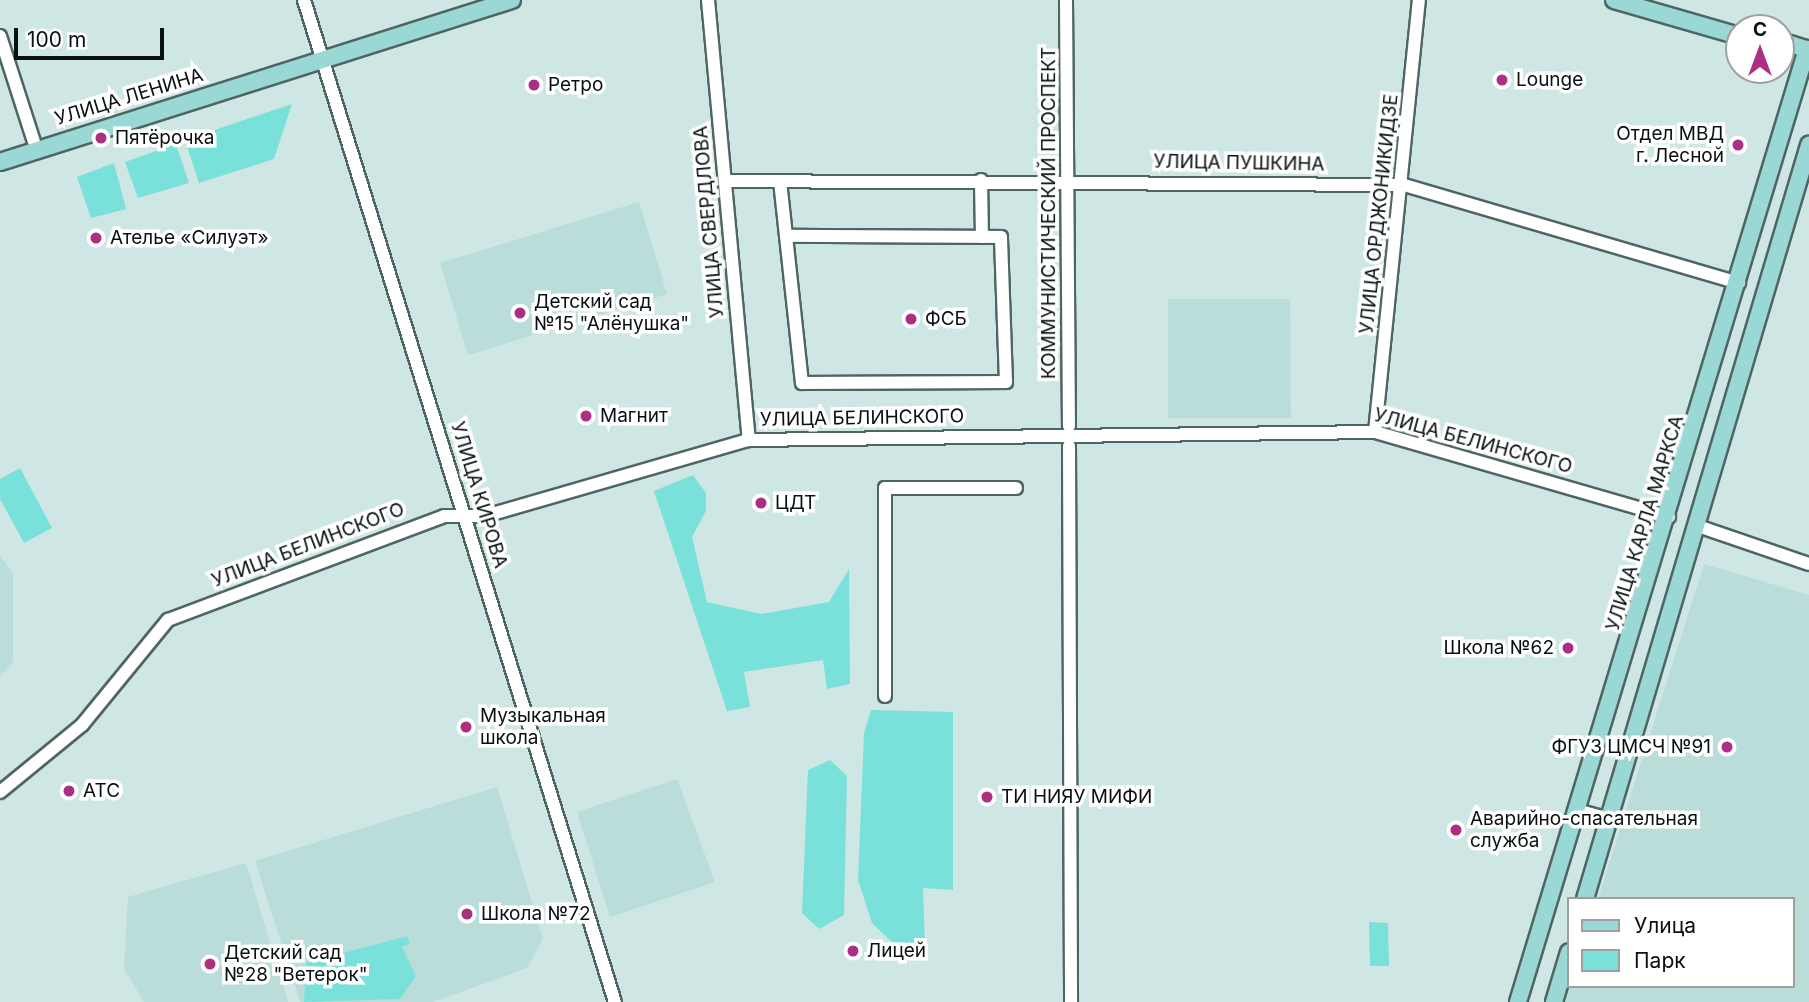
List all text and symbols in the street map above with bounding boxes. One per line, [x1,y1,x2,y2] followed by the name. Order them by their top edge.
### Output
[18,14,168,58] scale bar
[1725,14,1795,84] north arrow
[1753,18,1767,41] text: С
[27,27,86,52] text: 100 m
[1038,47,1060,379] street label: КОММУНИСТИЧЕСКИЙ ПРОСПЕКТ
[52,64,206,130] street label: УЛИЦА ЛЕНИНА
[1516,69,1583,91] place label: Lounge
[1494,72,1510,88] marker: Lounge
[548,74,603,96] place label: Ретро
[526,77,542,93] marker: Ретро
[1355,93,1403,335] street label: УЛИЦА ОРДЖОНИКИДЗЕ
[1616,123,1724,167] place label: Отдел МВД г. Лесной
[689,125,729,319] street label: УЛИЦА СВЕРДЛОВА
[115,127,214,149] place label: Пятёрочка
[93,130,109,146] marker: Пятёрочка
[1730,137,1746,153] marker: Отдел МВД г. Лесной
[1153,150,1325,176] street label: УЛИЦА ПУШКИНА
[110,227,268,249] place label: Ателье «Силуэт»
[88,230,104,246] marker: Ателье «Силуэт»
[534,291,689,335] place label: Детский сад №15 "Алёнушка"
[512,305,528,321] marker: Детский сад №15 "Алёнушка"
[925,308,967,330] place label: ФСБ
[903,311,919,327] marker: ФСБ
[1371,404,1575,478] street label: УЛИЦА БЕЛИНСКОГО
[600,405,668,427] place label: Магнит
[760,405,964,431] street label: УЛИЦА БЕЛИНСКОГО
[578,408,594,424] marker: Магнит
[1601,412,1689,634] street label: УЛИЦА КАРЛА МАРКСА
[446,419,512,571] street label: УЛИЦА КИРОВА
[775,492,816,514] place label: ЦДТ
[753,495,769,511] marker: ЦДТ
[208,498,408,592] street label: УЛИЦА БЕЛИНСКОГО
[1443,637,1554,659] place label: Школа №62
[1560,640,1576,656] marker: Школа №62
[480,705,606,749] place label: Музыкальная школа
[458,719,474,735] marker: Музыкальная школа
[1552,736,1711,758] place label: ФГУЗ ЦМСЧ №91
[1717,737,1737,757] marker: ФГУЗ ЦМСЧ №91
[83,780,120,802] place label: АТС
[61,783,77,799] marker: АТС
[1001,786,1152,808] place label: ТИ НИЯУ МИФИ
[979,789,995,805] marker: ТИ НИЯУ МИФИ
[1470,808,1698,852] place label: Аварийно-спасательная служба
[1448,822,1464,838] marker: Аварийно-спасательная служба
[1568,897,1795,988] legend
[481,903,590,925] place label: Школа №72
[459,906,475,922] marker: Школа №72
[1634,913,1696,938] text: Улица
[867,940,926,962] place label: Лицей
[224,942,368,986] place label: Детский сад №28 "Ветерок"
[845,943,861,959] marker: Лицей
[1634,948,1686,973] text: Парк
[202,956,218,972] marker: Детский сад №28 "Ветерок"

